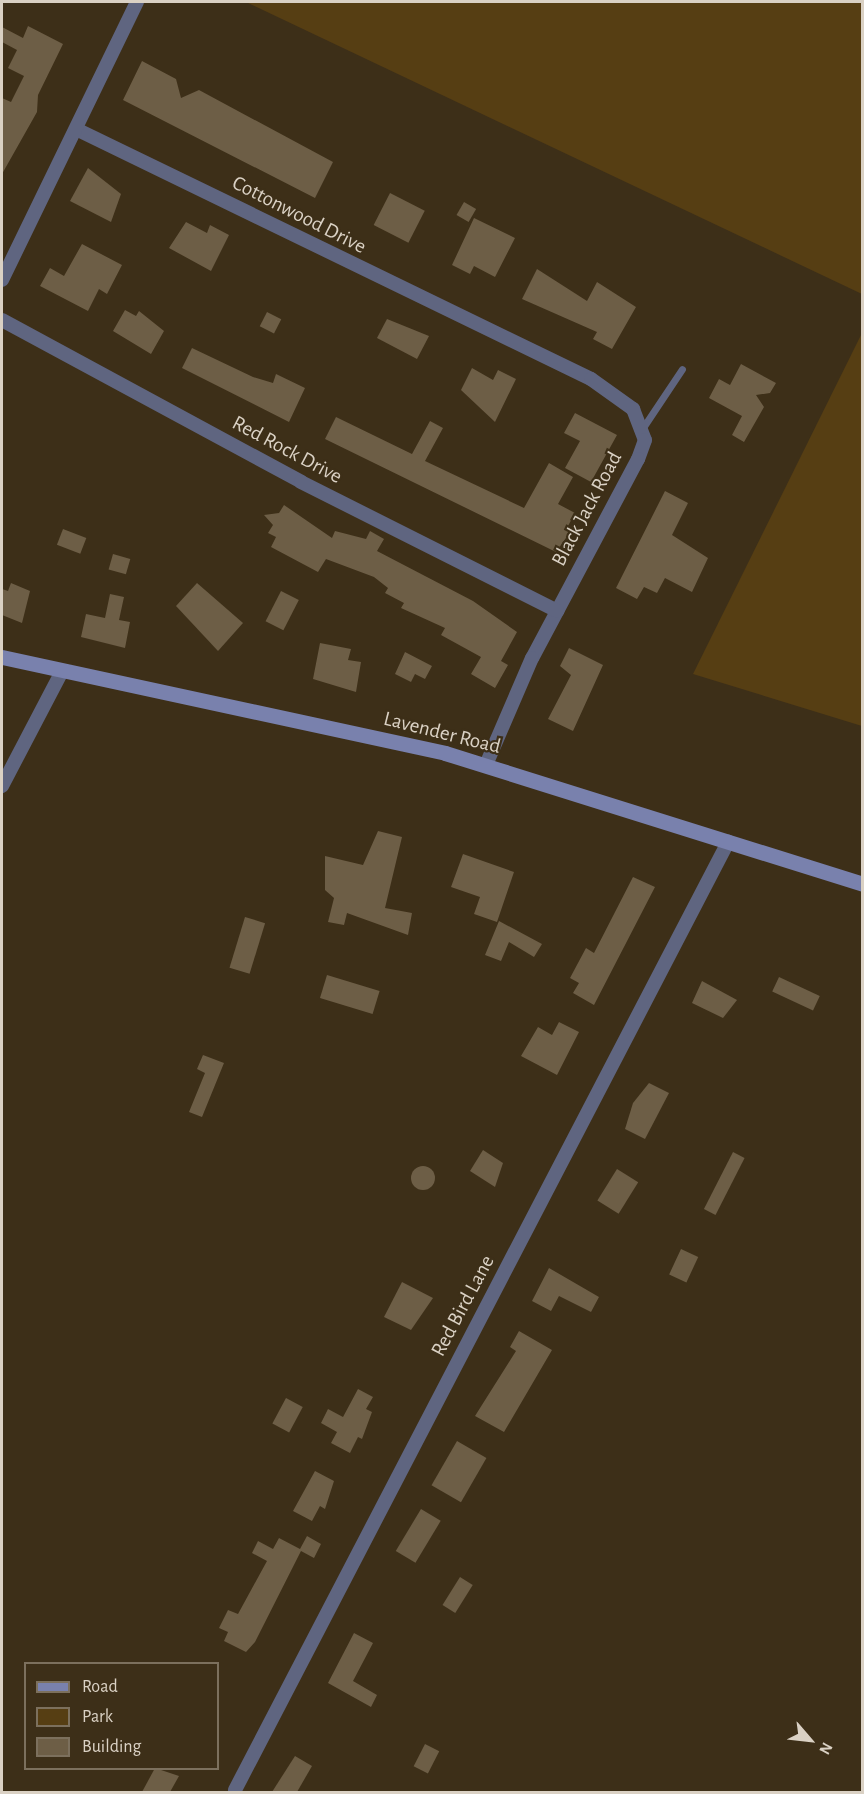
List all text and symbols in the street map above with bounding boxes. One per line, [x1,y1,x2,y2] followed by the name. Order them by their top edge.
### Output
[228,170,370,260] street label: Cottonwood Drive
[228,410,346,490] street label: Red Rock Drive
[546,447,628,571] street label: Black Jack Road
[381,706,503,760] street label: Lavender Road
[426,1251,500,1361] street label: Red Bird Lane
[24,1662,219,1770] legend
[82,1678,118,1696] text: Road
[82,1708,113,1726] text: Park
[780,1710,840,1770] north arrow
[82,1738,141,1756] text: Building
[816,1740,836,1757] text: N

